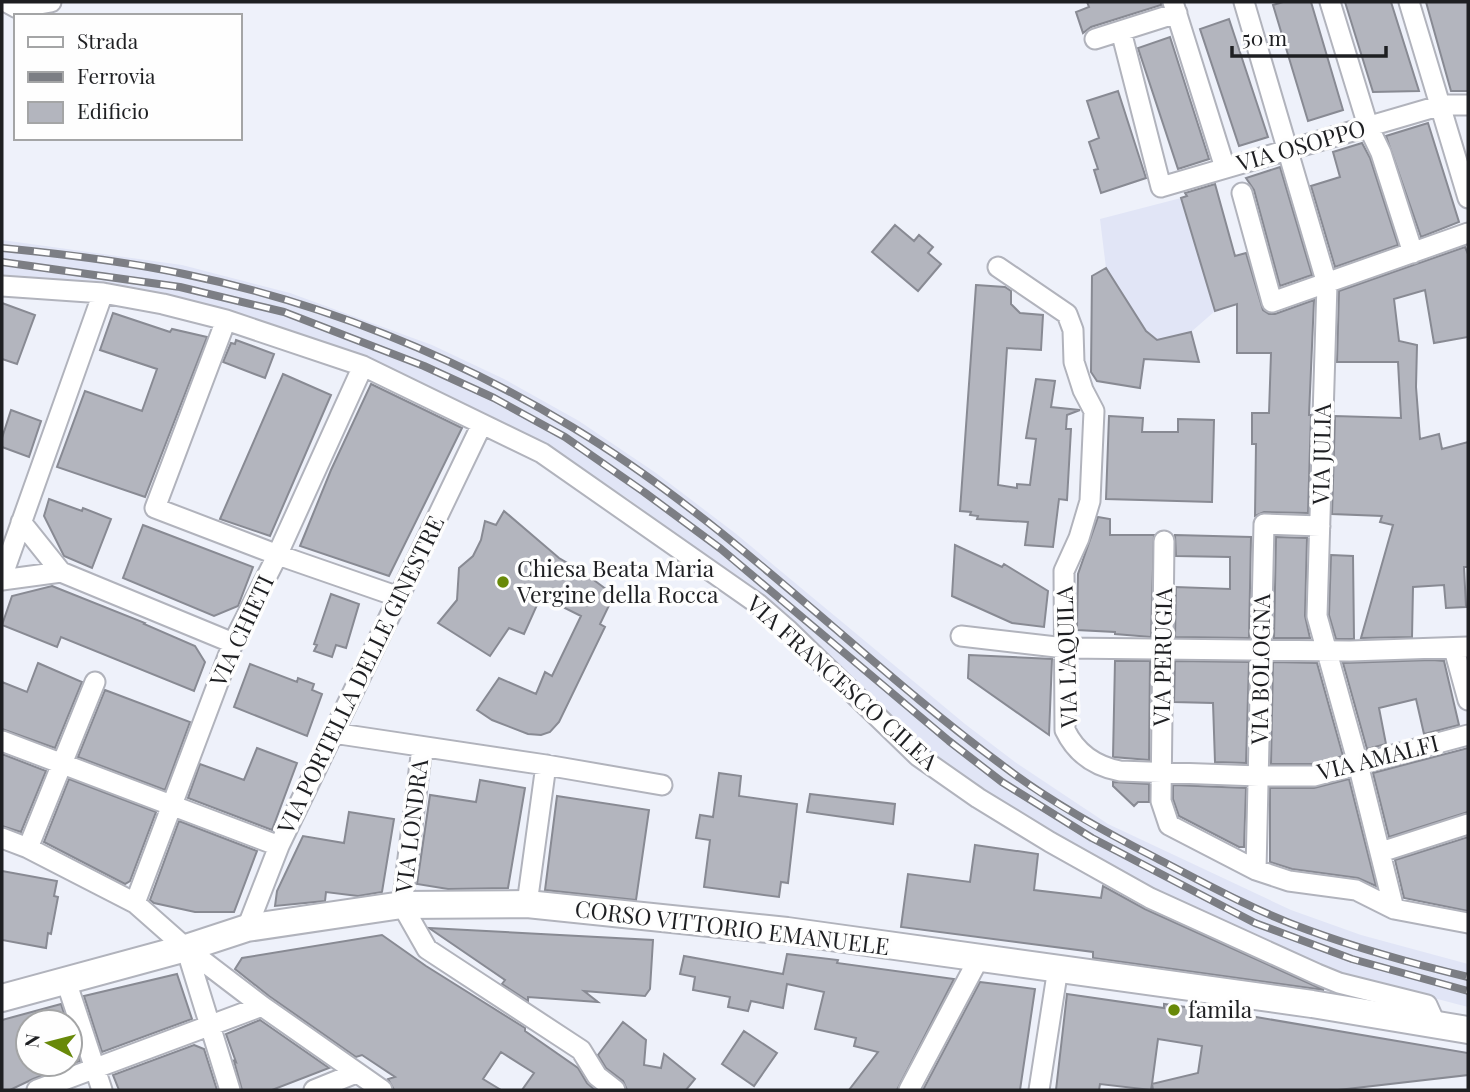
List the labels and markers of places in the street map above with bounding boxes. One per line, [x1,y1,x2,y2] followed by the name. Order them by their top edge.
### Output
[516,552,719,609] place label: Chiesa Beata Maria Vergine della Rocca
[495,574,511,590] marker: Chiesa Beata Maria Vergine della Rocca
[1188,993,1253,1024] place label: famila
[1166,1002,1182,1018] marker: famila

